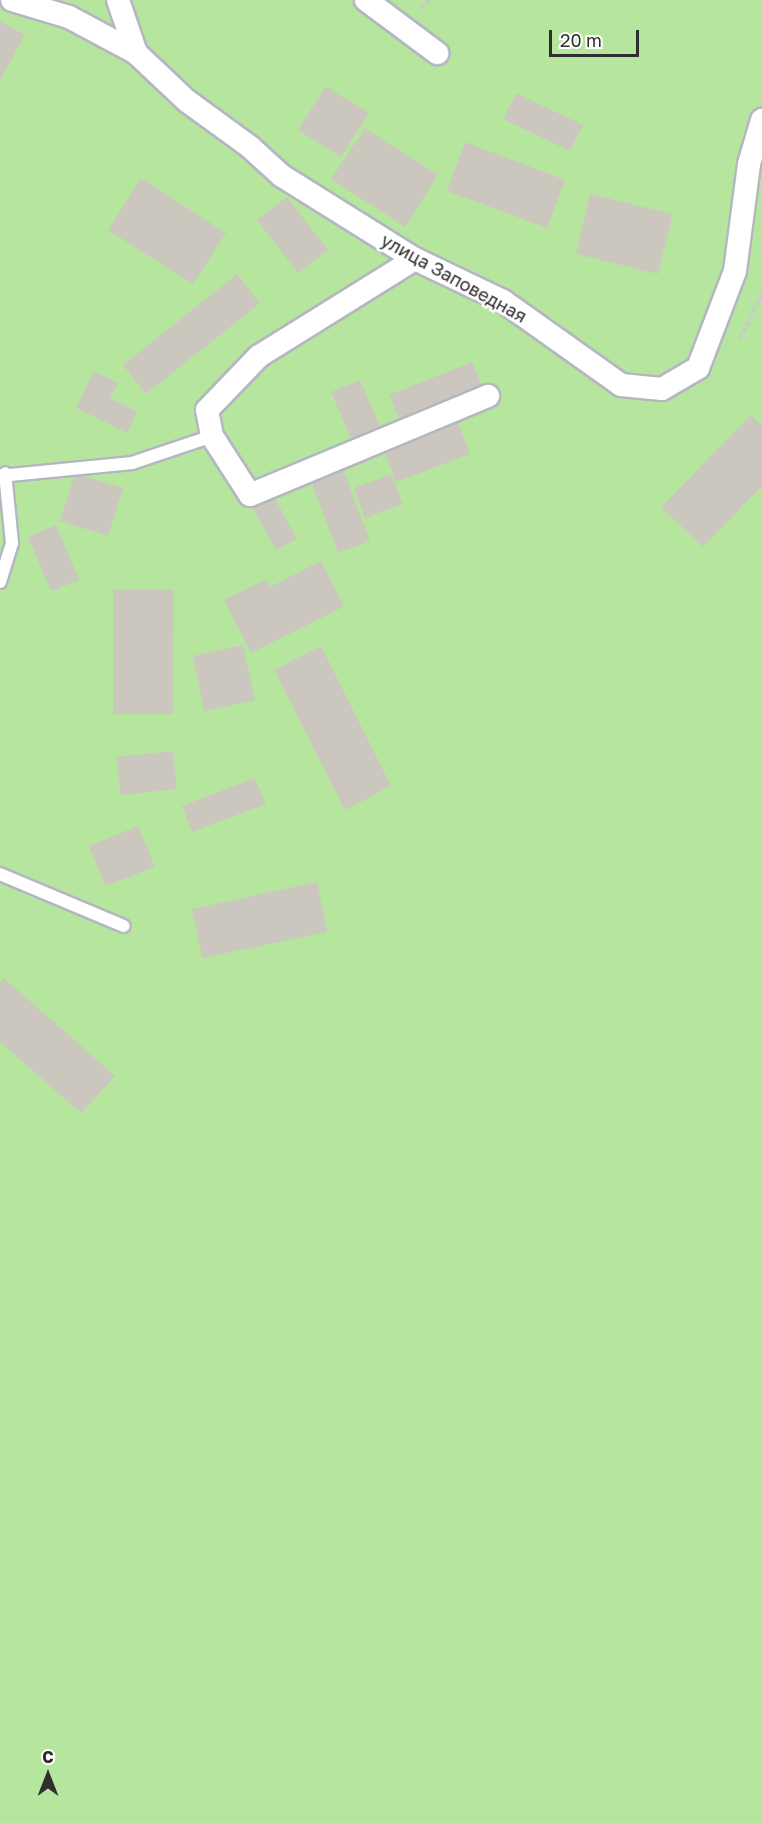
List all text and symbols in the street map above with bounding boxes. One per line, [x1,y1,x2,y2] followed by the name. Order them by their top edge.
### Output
[552,18,642,56] scale bar
[560,29,602,51] text: 20 m
[377,229,531,327] street label: улица Заповедная
[18,1745,78,1805] north arrow
[42,1747,54,1767] text: С

